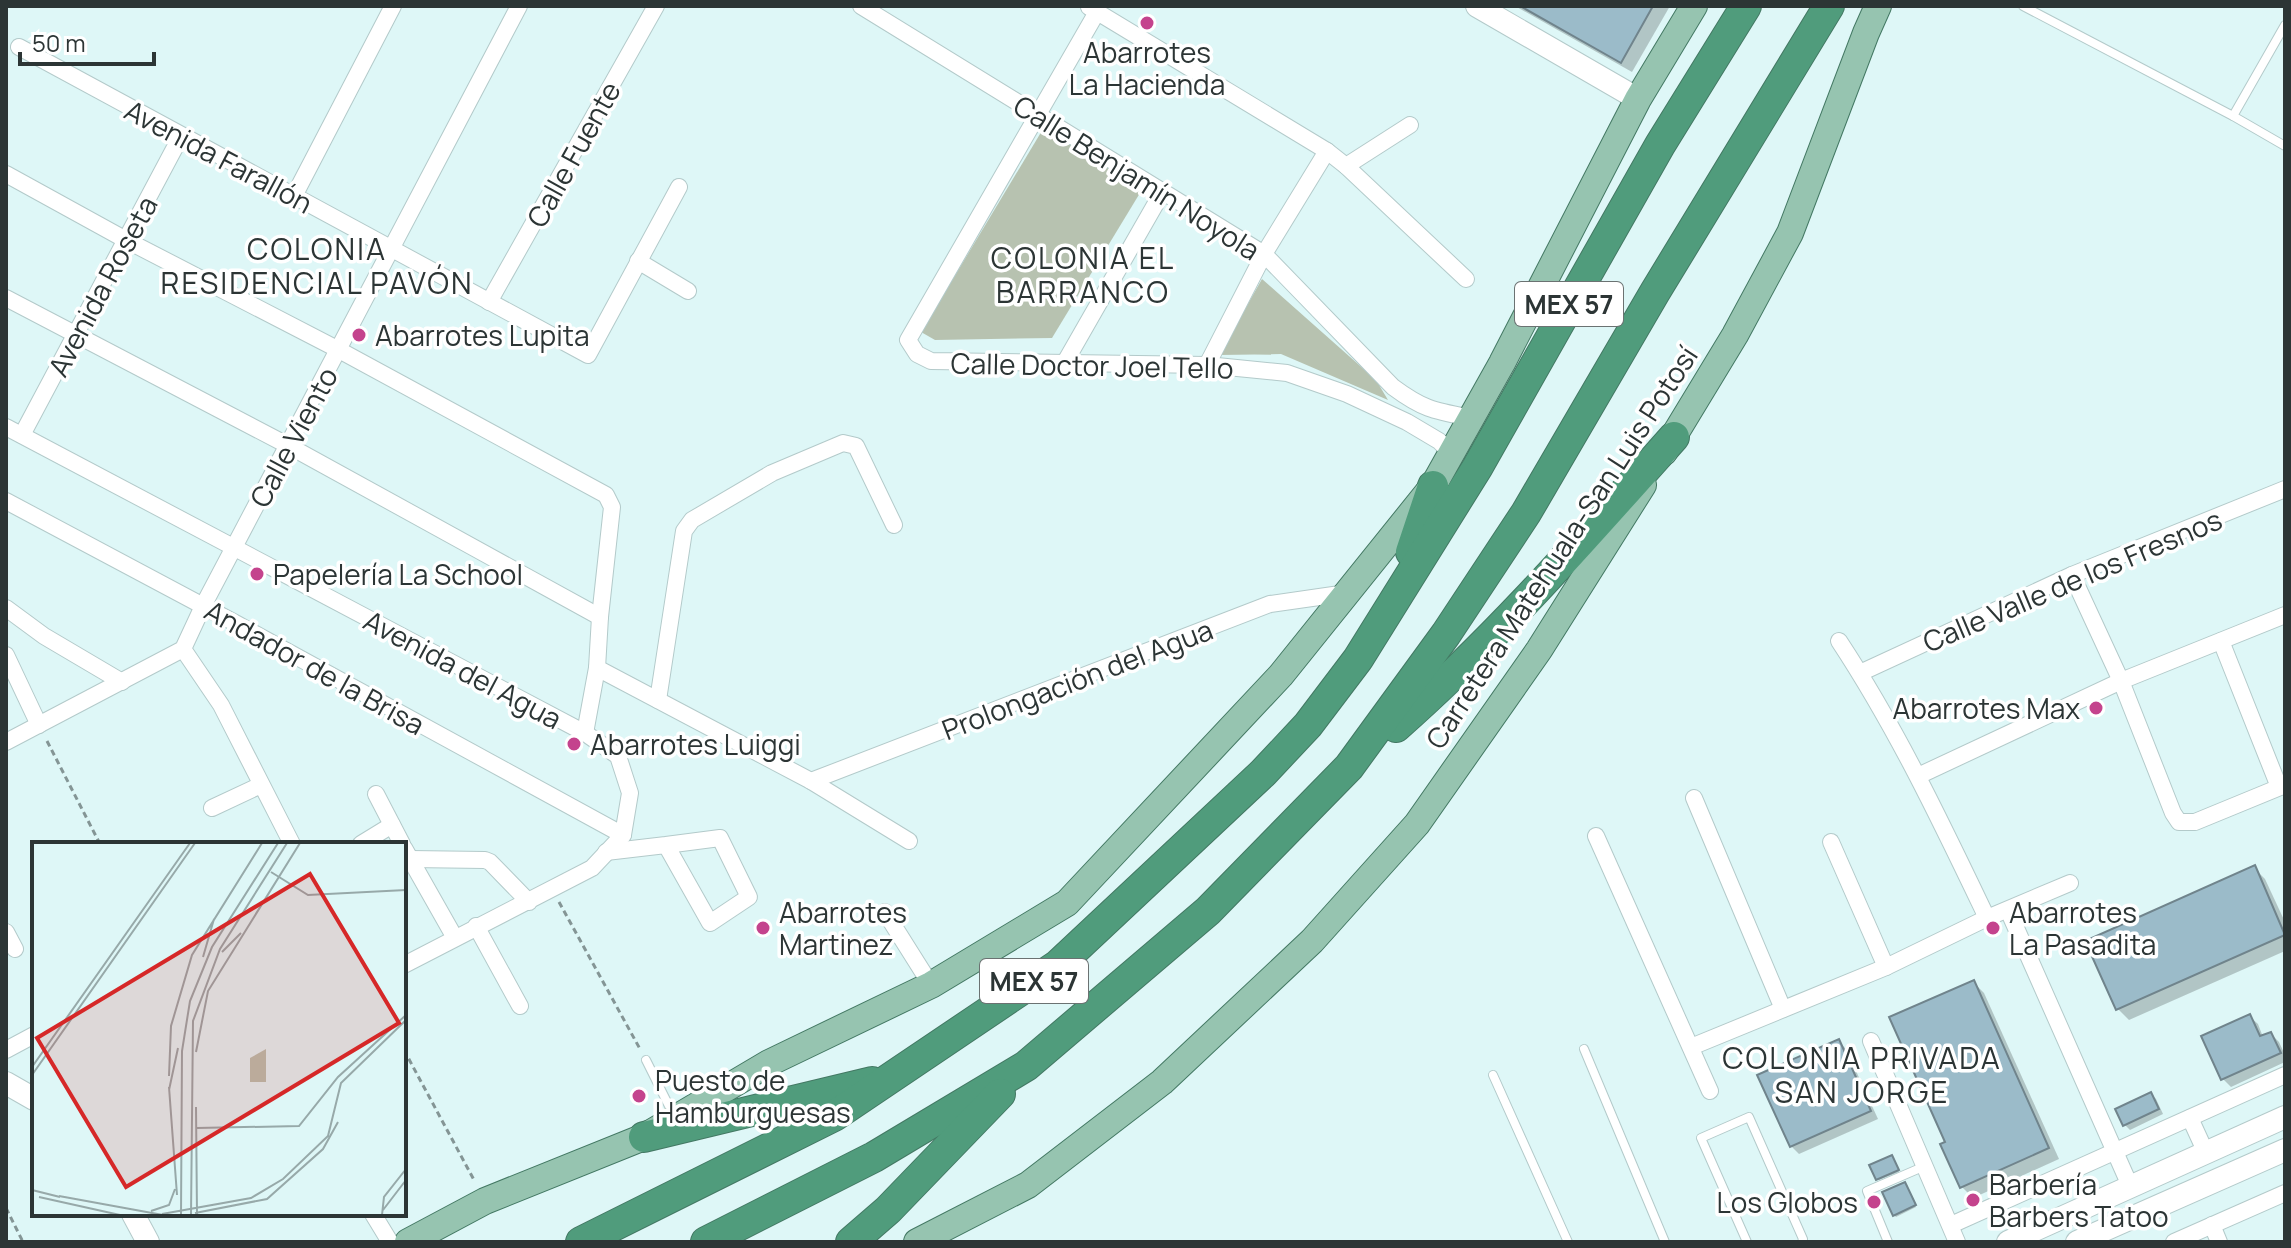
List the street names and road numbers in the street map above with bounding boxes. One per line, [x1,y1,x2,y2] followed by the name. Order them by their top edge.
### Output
[517,74,629,234] street label: Calle Fuente
[1007,86,1267,268] street label: Calle Benjamín Noyola
[118,90,320,222] street label: Avenida Farallón
[38,189,166,383] street label: Avenida Roseta
[1515,282,1623,326] road number: MEX 57
[1416,338,1706,756] street label: Carretera Matehuala-San Luis Potosí
[950,344,1234,386] street label: Calle Doctor Joel Tello
[240,360,346,514] street label: Calle Viento
[1917,500,2227,660] street label: Calle Valle de los Fresnos
[198,591,432,743] street label: Andador de la Brisa
[358,601,568,737] street label: Avenida del Agua
[936,610,1218,748] street label: Prolongación del Agua
[980,959,1088,1003] road number: MEX 57

